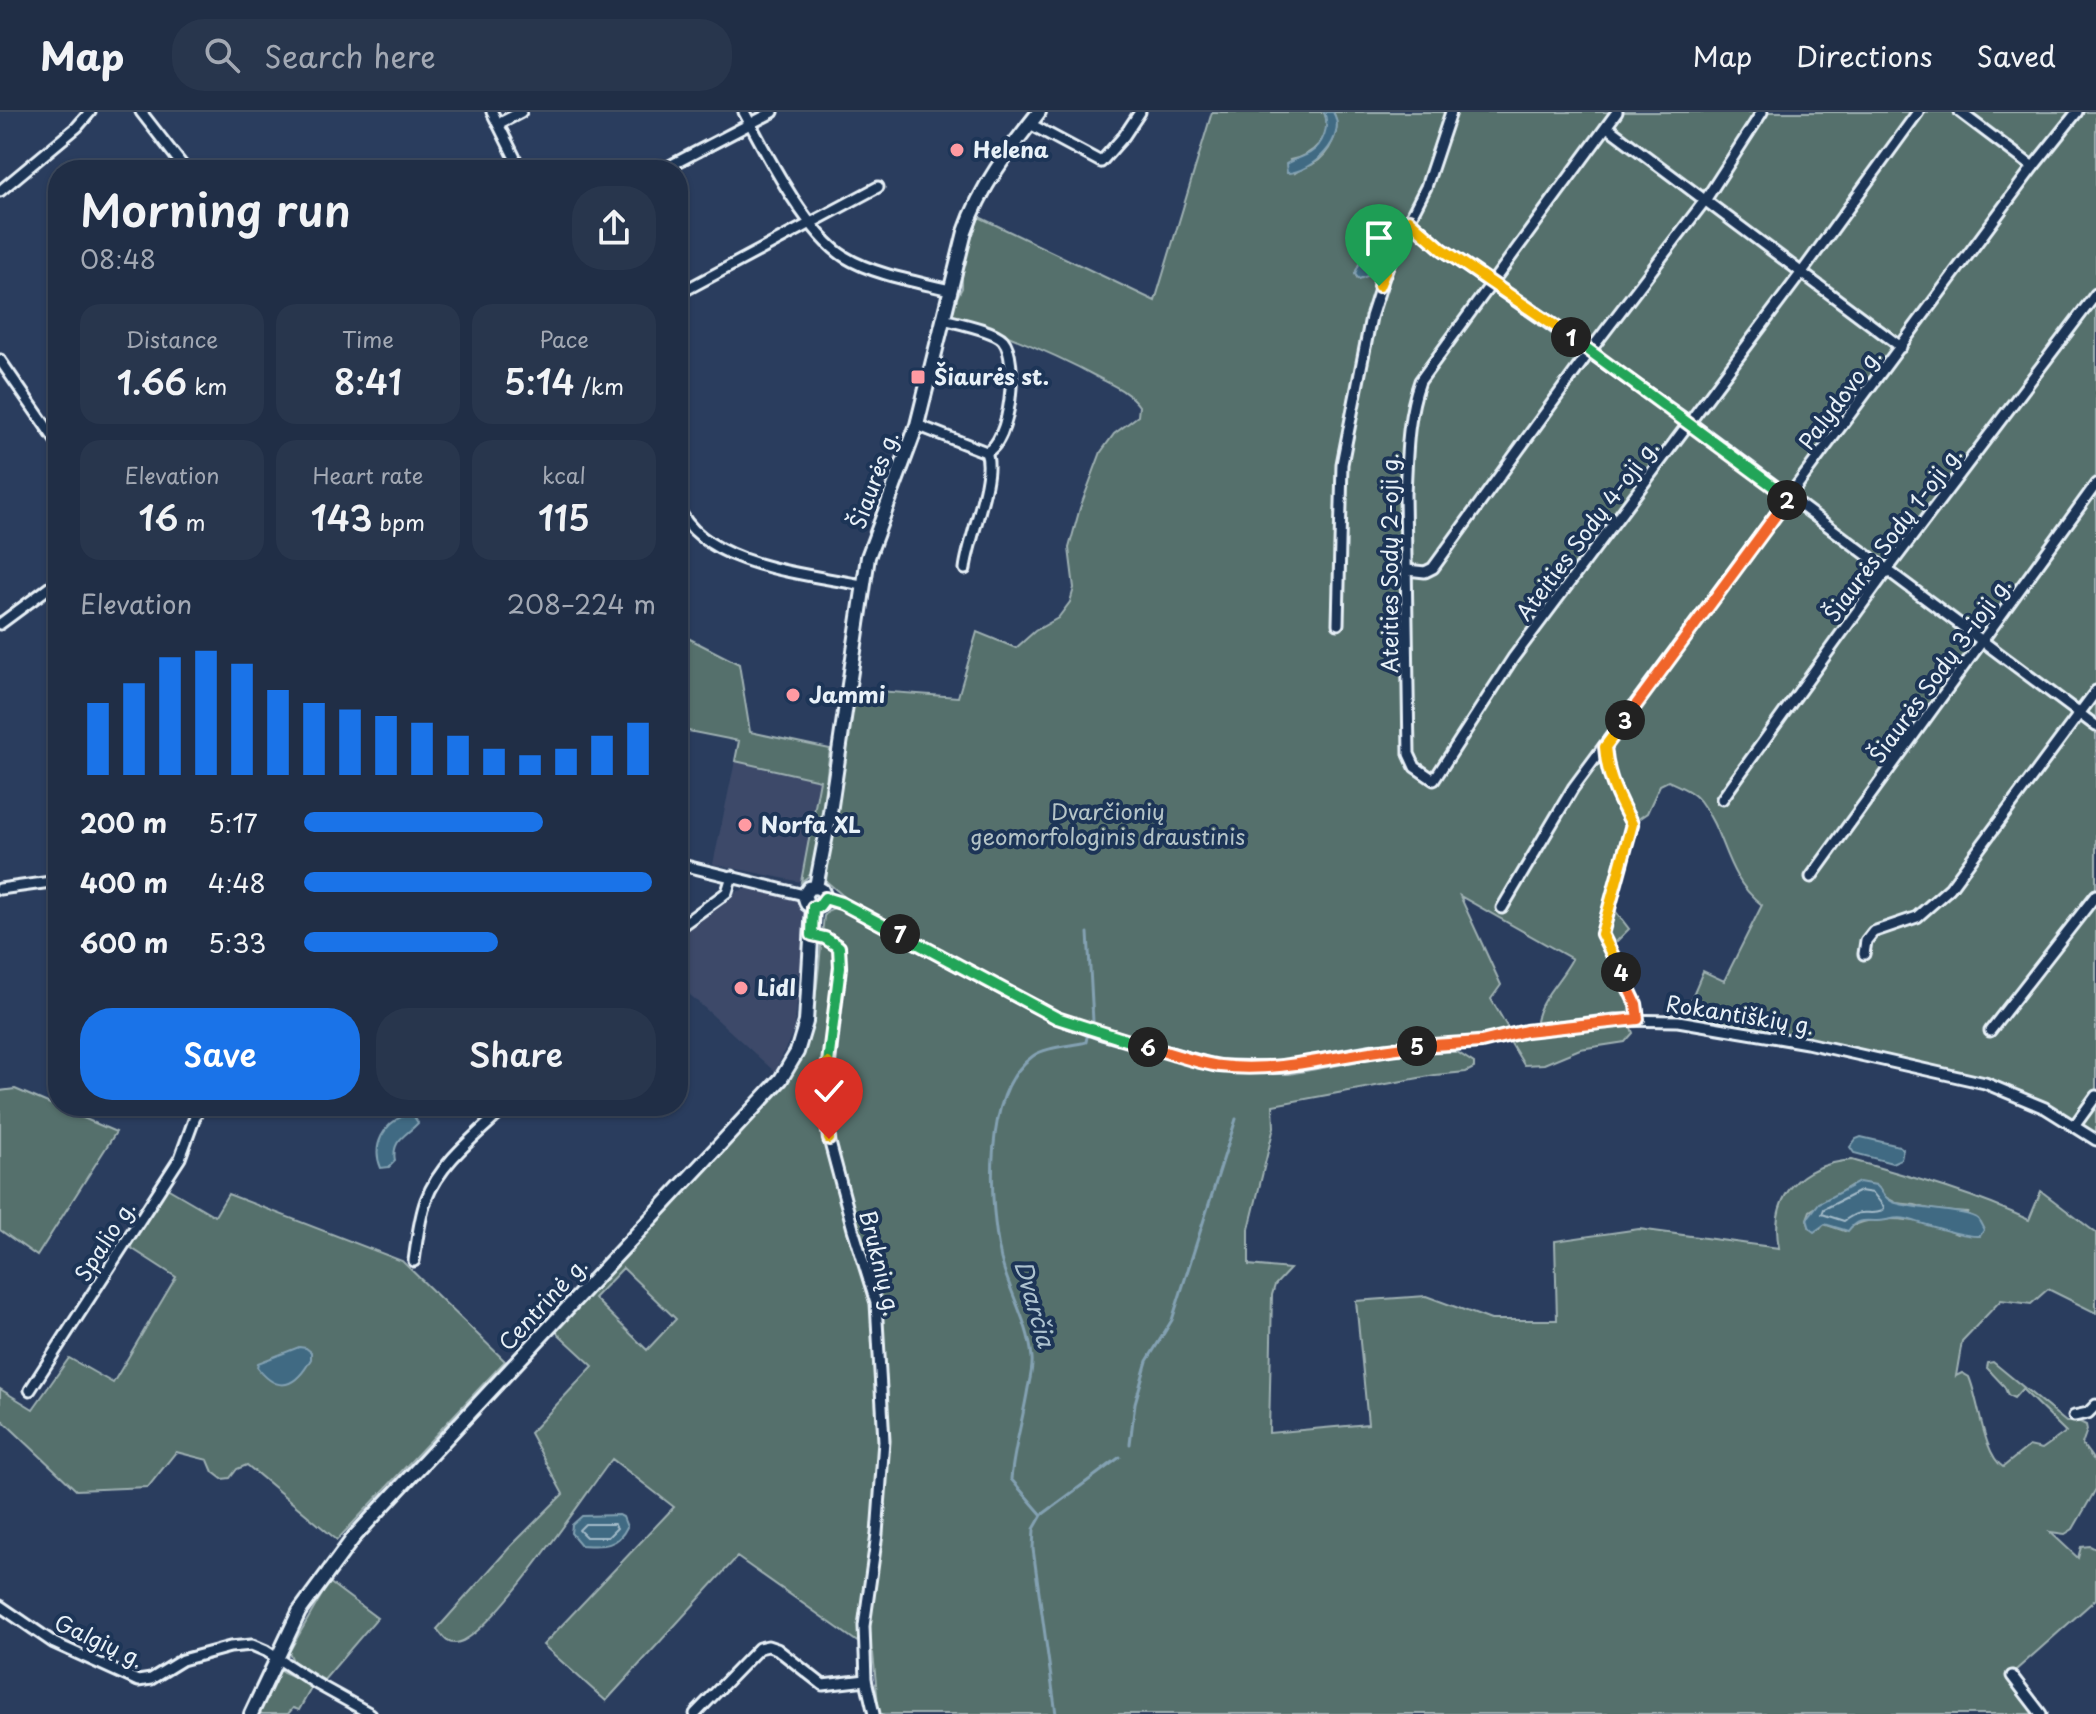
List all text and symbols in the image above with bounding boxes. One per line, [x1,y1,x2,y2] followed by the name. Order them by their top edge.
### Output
[172,19,732,91] search box
[40,27,124,84] text: Map
[200,33,244,77] icon: search
[264,33,436,78] text: Search here
[1693,34,1752,77] text: Map
[1796,34,1933,77] text: Directions
[1977,34,2056,77] text: Saved
[973,132,1049,165] place label: Helena
[948,141,966,159] marker: Helena
[80,176,351,242] text: Morning run
[572,186,656,270] button: share
[1345,204,1413,286] pin
[1357,216,1401,260] icon: arrive
[80,239,156,278] text: 08:48
[1551,317,1591,357] pin: 1
[1566,320,1576,353] text: 1
[126,322,218,355] text: Distance
[342,322,394,355] text: Time
[539,322,589,355] text: Pace
[1790,340,1888,456] street label: Palydovo g.
[117,355,187,407] text: 1.66
[334,355,402,407] text: 8:41
[504,355,575,407] text: 5:14
[934,359,1049,392] place label: Šiaurės st.
[909,368,927,386] marker: Šiaurės st.
[187,369,227,402] text: km
[575,369,624,402] text: /km
[840,426,906,533] street label: Šiaurės g.
[1507,432,1665,627] street label: Ateities Sodų 4-oji g.
[1815,438,1969,628] street label: Šiaurės Sodų 1-oji g.
[1372,453,1405,673] street label: Ateities Sodų 2-oji g.
[125,458,219,491] text: Elevation
[312,458,424,491] text: Heart rate
[542,458,586,491] text: kcal
[1767,480,1807,520] pin: 2
[1779,483,1795,516] text: 2
[139,491,178,543] text: 16
[311,491,372,543] text: 143
[538,491,590,543] text: 115
[178,505,206,538] text: m
[372,505,425,538] text: bpm
[1860,569,2018,769] street label: Šiaurės Sodų 3-ioji g.
[80,584,192,623] text: Elevation
[507,584,656,623] text: 208–224 m
[809,677,886,710] place label: Jammi
[784,686,802,704] marker: Jammi
[1605,700,1645,740] pin: 3
[1618,703,1632,736] text: 3
[971,794,1245,852] park label: Dvarčionių geomorfologinis draustinis
[80,803,167,842] text: 200 m
[208,803,258,842] text: 5:17
[761,807,861,840] place label: Norfa XL
[736,816,754,834] marker: Norfa XL
[80,863,168,902] text: 400 m
[208,863,266,902] text: 4:48
[880,914,920,954] pin: 7
[894,917,906,950] text: 7
[80,923,168,962] text: 600 m
[208,923,266,962] text: 5:33
[1601,952,1641,992] pin: 4
[1614,955,1628,988] text: 4
[757,970,796,1003] place label: Lidl
[732,979,750,997] marker: Lidl
[1664,986,1817,1042] street label: Rokantiškių g.
[80,1008,360,1100] button: Save
[376,1008,656,1100] button: Share
[1397,1026,1437,1066] pin: 5
[1128,1027,1168,1067] pin: 6
[1410,1029,1424,1062] text: 5
[1140,1030,1156,1063] text: 6
[795,1057,863,1139] pin
[807,1069,851,1113] icon: check
[65,1193,142,1287] street label: Spalio g.
[852,1206,910,1319] street label: Bruknių g.
[490,1249,594,1357] street label: Centrinė g.
[1006,1255,1066,1353] water label: Dvarčia
[50,1605,150,1675] street label: Galgių g.

